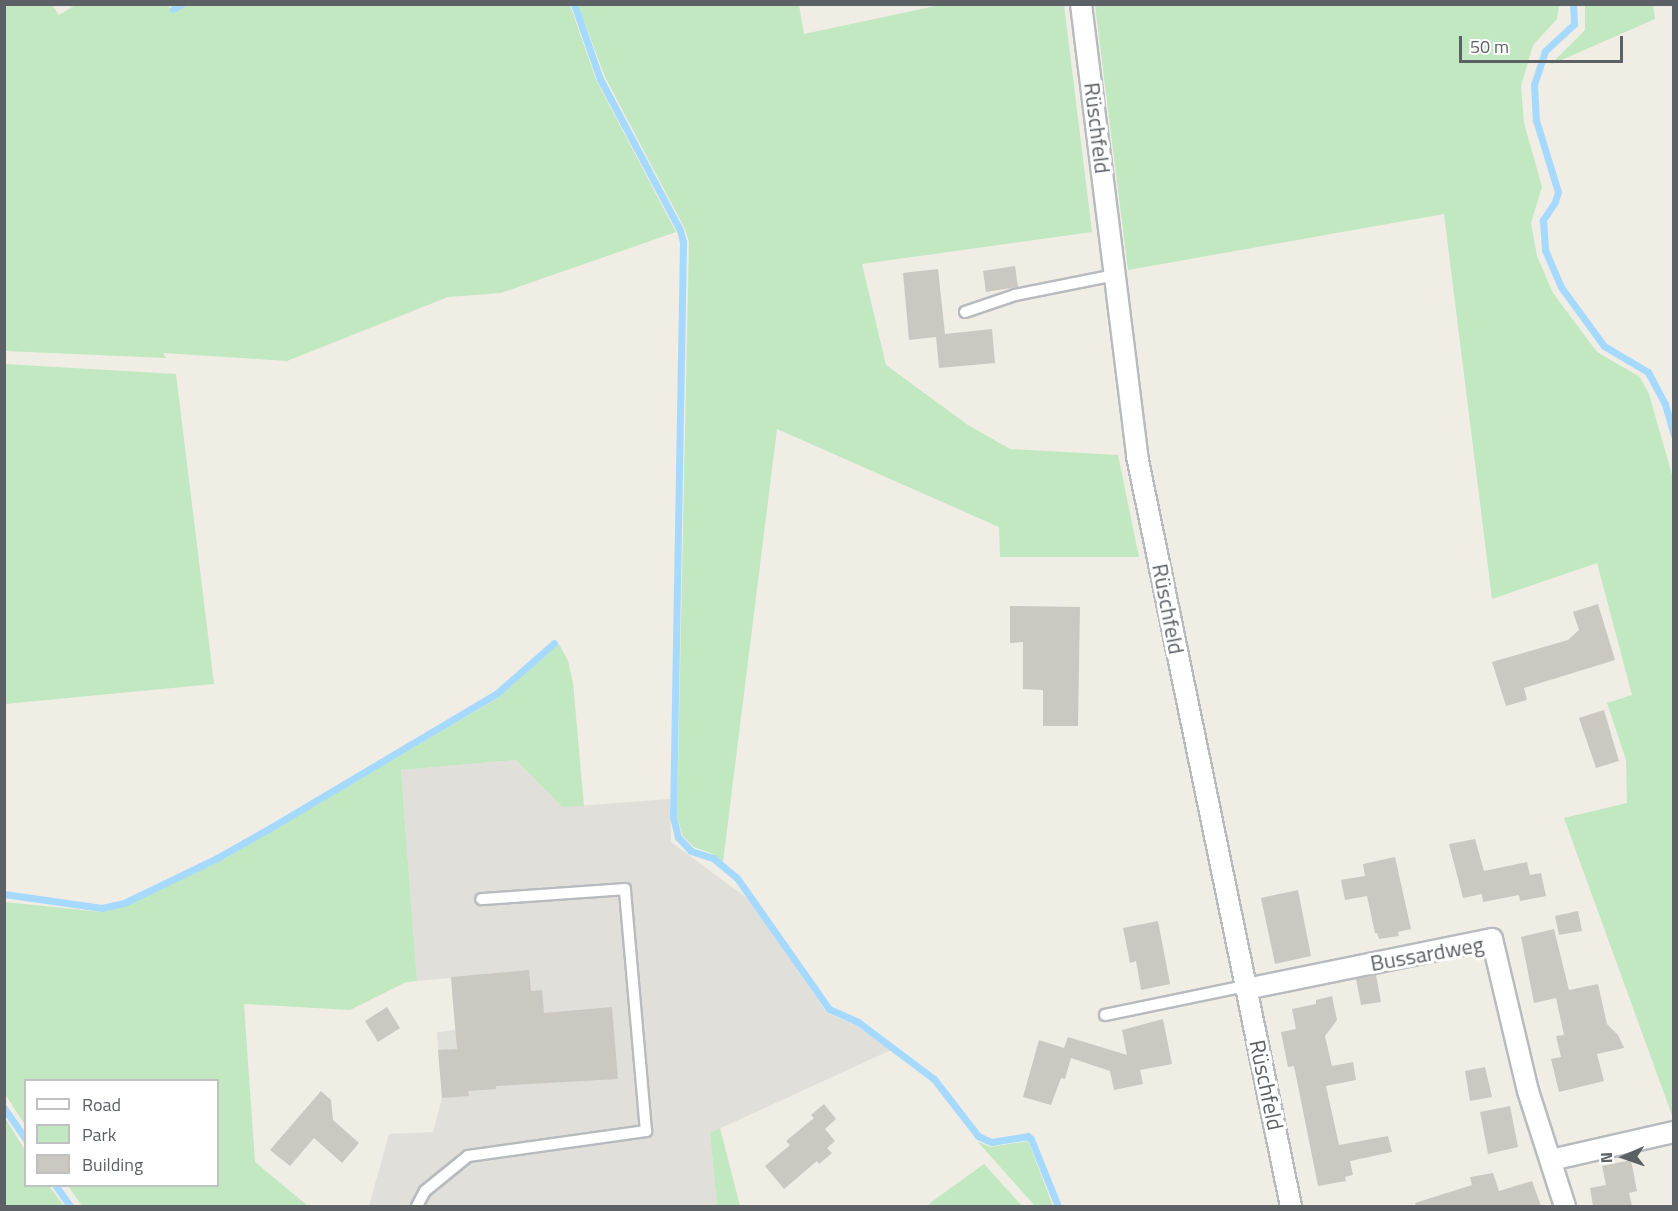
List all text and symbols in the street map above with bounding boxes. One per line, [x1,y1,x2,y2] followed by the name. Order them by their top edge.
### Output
[1462,24,1626,62] scale bar
[1470,33,1509,60] text: 50 m
[1078,81,1116,175] street label: Rüschfeld
[1146,561,1190,657] street label: Rüschfeld
[1368,931,1486,977] street label: Bussardweg
[1244,1037,1288,1133] street label: Rüschfeld
[24,1079,219,1187] legend
[82,1091,121,1118] text: Road
[82,1121,116,1148] text: Park
[1594,1127,1654,1187] north arrow
[82,1151,143,1178] text: Building
[1594,1152,1618,1164] text: N

